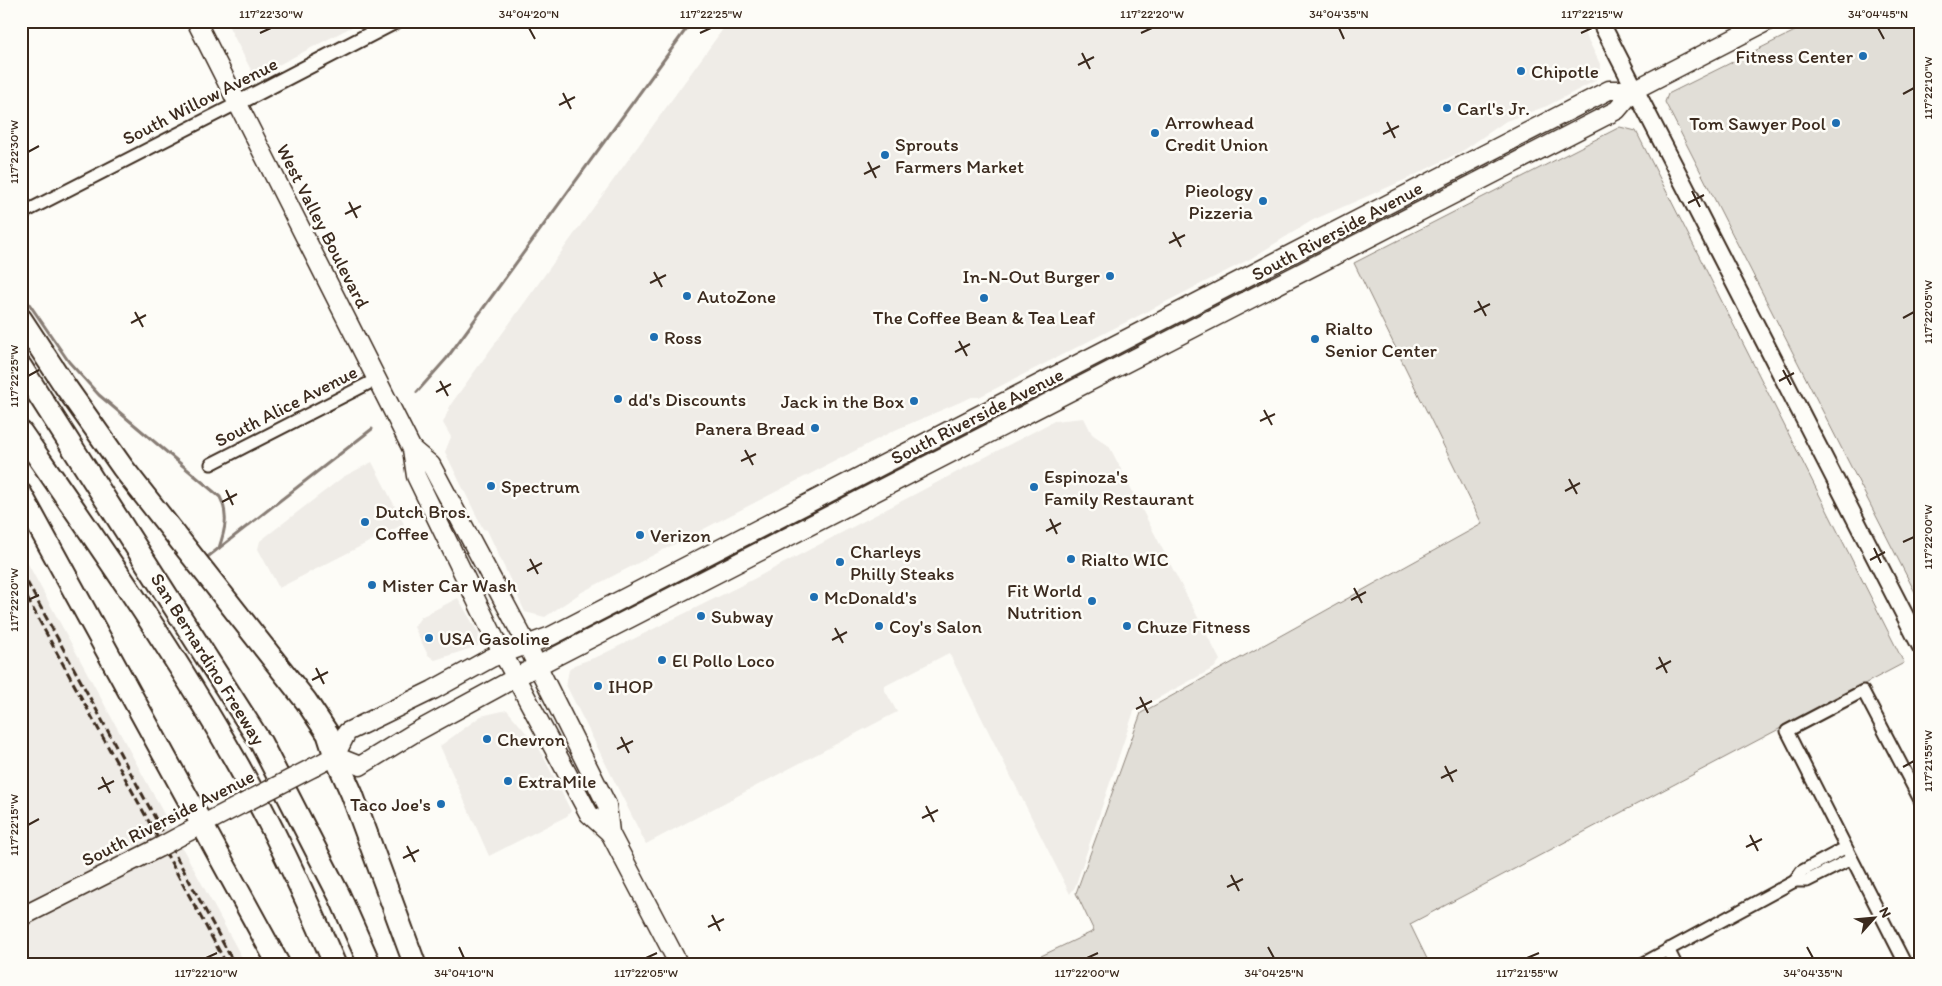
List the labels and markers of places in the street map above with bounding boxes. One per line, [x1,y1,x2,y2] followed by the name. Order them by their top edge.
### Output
[1736,45,1853,68] place label: Fitness Center
[1857,50,1869,62] marker: Fitness Center
[1531,60,1599,83] place label: Chipotle
[1515,65,1527,77] marker: Chipotle
[1457,97,1530,120] place label: Carl's Jr.
[1441,102,1453,114] marker: Carl's Jr.
[1165,111,1268,156] place label: Arrowhead Credit Union
[1689,112,1827,135] place label: Tom Sawyer Pool
[1830,117,1842,129] marker: Tom Sawyer Pool
[1149,127,1161,139] marker: Arrowhead Credit Union
[895,133,1024,178] place label: Sprouts Farmers Market
[879,149,891,161] marker: Sprouts Farmers Market
[1185,179,1253,224] place label: Pieology Pizzeria
[1257,195,1269,207] marker: Pieology Pizzeria
[963,265,1101,288] place label: In-N-Out Burger
[1104,270,1116,282] marker: In-N-Out Burger
[697,285,776,308] place label: AutoZone
[681,290,693,302] marker: AutoZone
[978,292,990,304] marker: The Coffee Bean & Tea Leaf
[873,306,1096,329] place label: The Coffee Bean & Tea Leaf
[1325,317,1438,362] place label: Rialto Senior Center
[664,326,702,349] place label: Ross
[648,331,660,343] marker: Ross
[1309,333,1321,345] marker: Rialto Senior Center
[628,388,746,411] place label: dd's Discounts
[781,390,905,413] place label: Jack in the Box
[612,393,624,405] marker: dd's Discounts
[908,395,920,407] marker: Jack in the Box
[695,417,806,440] place label: Panera Bread
[809,422,821,434] marker: Panera Bread
[1044,465,1194,510] place label: Espinoza's Family Restaurant
[501,475,580,498] place label: Spectrum
[485,480,497,492] marker: Spectrum
[1028,481,1040,493] marker: Espinoza's Family Restaurant
[375,500,471,545] place label: Dutch Bros. Coffee
[359,516,371,528] marker: Dutch Bros. Coffee
[650,524,711,547] place label: Verizon
[634,529,646,541] marker: Verizon
[850,540,954,585] place label: Charleys Philly Steaks
[1081,548,1169,571] place label: Rialto WIC
[1065,553,1077,565] marker: Rialto WIC
[834,556,846,568] marker: Charleys Philly Steaks
[382,574,517,597] place label: Mister Car Wash
[366,579,378,591] marker: Mister Car Wash
[1007,579,1082,624] place label: Fit World Nutrition
[824,586,917,609] place label: McDonald's
[808,591,820,603] marker: McDonald's
[1086,595,1098,607] marker: Fit World Nutrition
[711,605,773,628] place label: Subway
[695,610,707,622] marker: Subway
[889,615,982,638] place label: Coy's Salon
[1137,615,1251,638] place label: Chuze Fitness
[873,620,885,632] marker: Coy's Salon
[1121,620,1133,632] marker: Chuze Fitness
[439,627,550,650] place label: USA Gasoline
[423,632,435,644] marker: USA Gasoline
[672,649,775,672] place label: El Pollo Loco
[656,654,668,666] marker: El Pollo Loco
[608,675,653,698] place label: IHOP
[592,680,604,692] marker: IHOP
[497,728,565,751] place label: Chevron
[481,733,493,745] marker: Chevron
[518,770,597,793] place label: ExtraMile
[502,775,514,787] marker: ExtraMile
[350,793,431,816] place label: Taco Joe's
[435,798,447,810] marker: Taco Joe's

